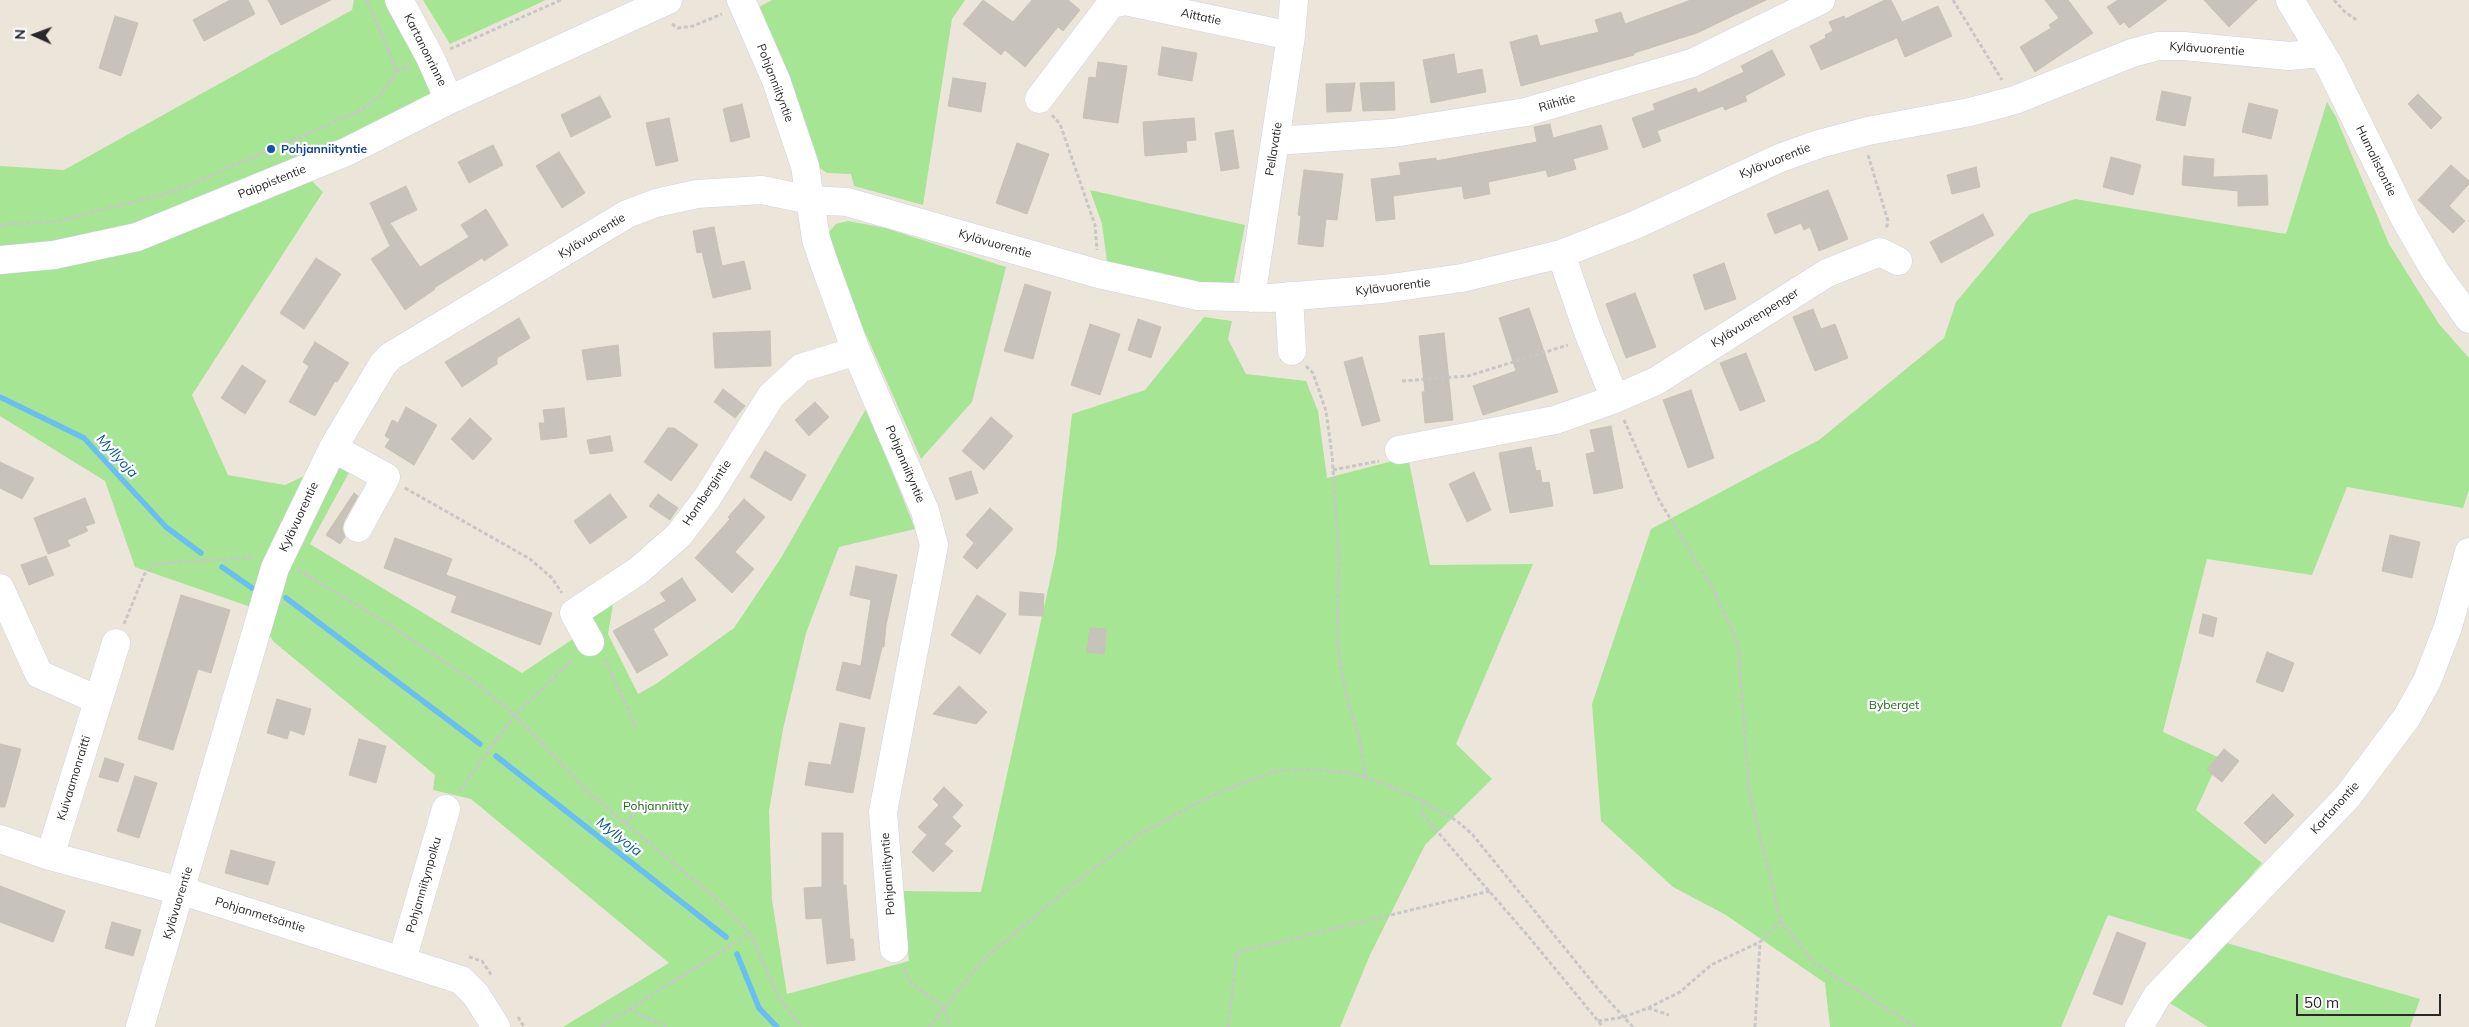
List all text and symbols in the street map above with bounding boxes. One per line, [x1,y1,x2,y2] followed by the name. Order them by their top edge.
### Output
[1180,6,1222,28] street label: Aittatie
[10,10,60,60] north arrow
[401,11,449,89] street label: Kartanonrinne
[11,29,29,40] text: N
[2169,39,2245,59] street label: Kylävuorentie
[753,42,797,124] street label: Pohjanniityntie
[1537,91,1577,115] street label: Riihitie
[1263,121,1285,177] street label: Pellavatie
[2353,123,2399,199] street label: Humalistontie
[1737,140,1813,182] street label: Kylävuorentie
[281,142,367,156] place label: Pohjanniityntie
[265,143,277,155] marker: Pohjanniityntie
[236,162,308,202] street label: Paippistentie
[556,210,628,262] street label: Kylävuorentie
[957,227,1033,261] street label: Kylävuorentie
[1355,275,1431,299] street label: Kylävuorentie
[1709,285,1801,351] street label: Kylävuorenpenger
[882,423,928,505] street label: Pohjanniityntie
[93,431,141,481] water label: Myllyoja
[680,457,734,529] street label: Hornbergintie
[277,480,321,554] street label: Kylävuorentie
[1869,698,1919,712] park label: Byberget
[54,734,94,822] street label: Kuivaamonraitti
[2308,779,2362,837] street label: Kartanontie
[623,799,689,813] park label: Pohjanniitty
[593,814,645,860] water label: Myllyoja
[878,832,898,916] street label: Pohjanniityntie
[403,835,445,935] street label: Pohjanniitynpolku
[160,865,196,941] street label: Kylävuorentie
[213,894,307,936] street label: Pohjanmetsäntie
[2299,984,2444,1016] scale bar
[2304,993,2339,1012] text: 50 m

